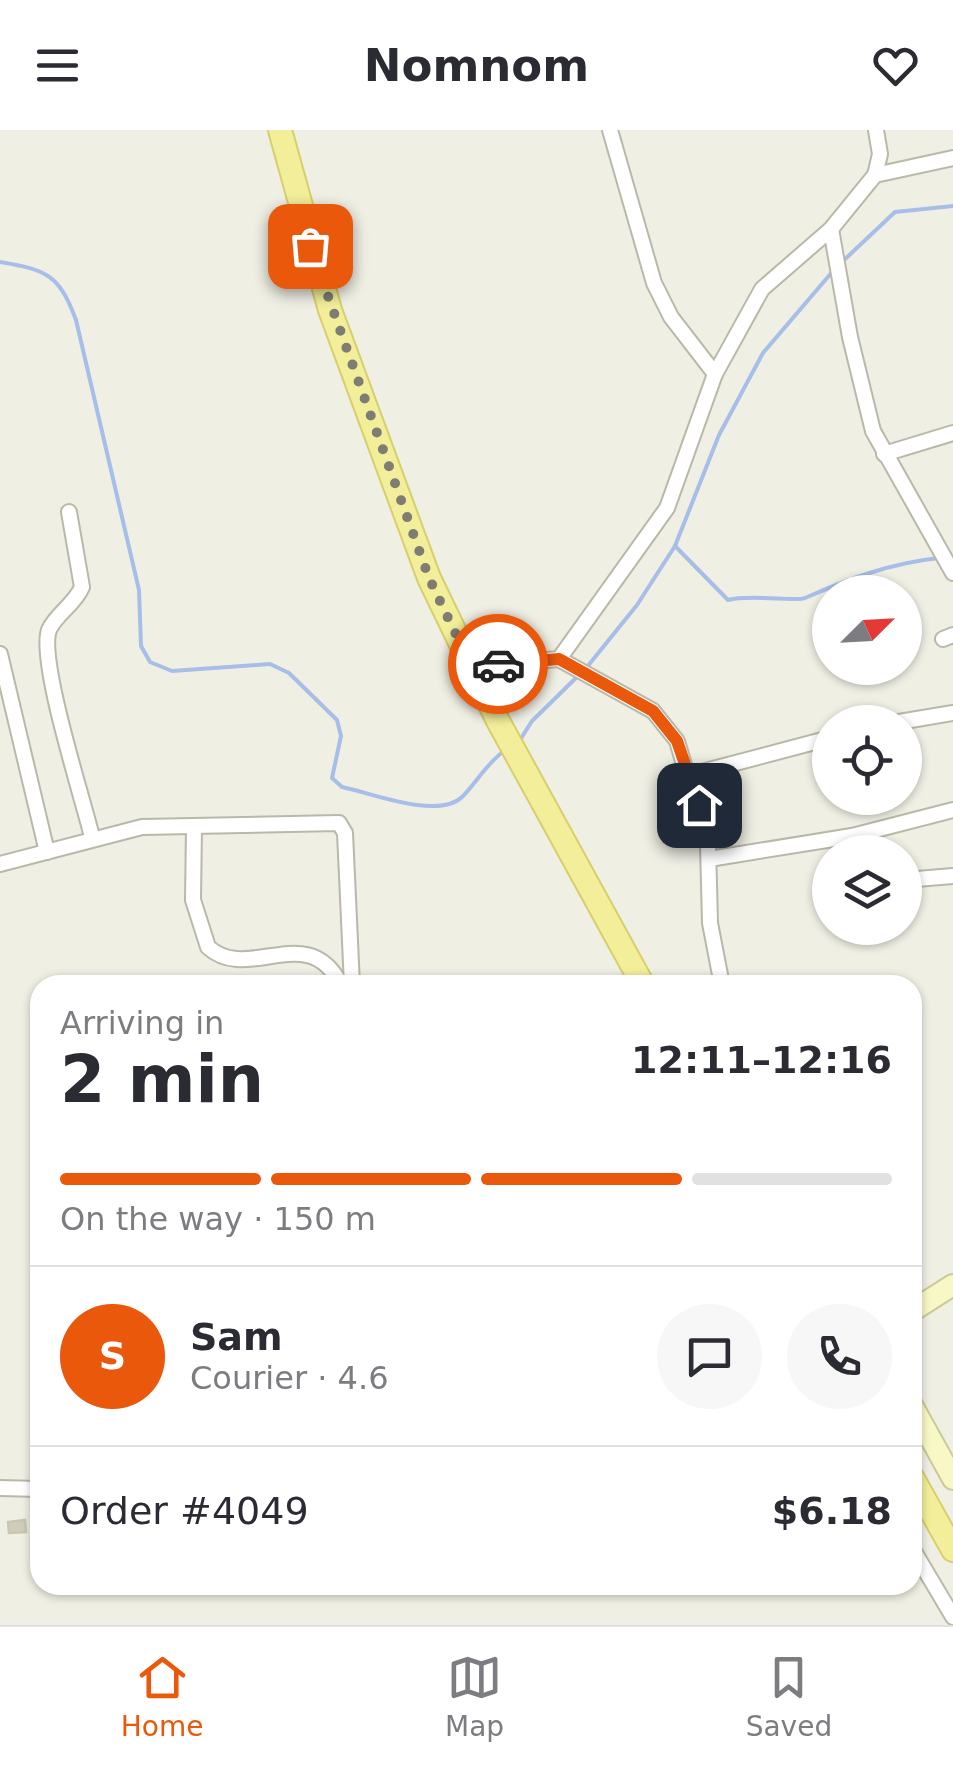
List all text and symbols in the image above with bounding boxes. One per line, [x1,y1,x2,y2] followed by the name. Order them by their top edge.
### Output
[30,38,85,93] icon: menu
[868,38,923,93] icon: heart
[364,39,589,92] text: Nomnom
[268,204,353,289] pin
[283,219,338,274] icon: bag
[812,575,922,685] north arrow
[812,575,922,945] map controls
[448,614,548,714] courier
[471,637,526,692] icon: car
[812,705,922,815] button: locate
[657,763,742,848] pin
[672,778,727,833] icon: home
[812,835,922,945] button: layers
[60,1004,224,1042] text: Arriving in
[631,1038,892,1082] text: 12:11–12:16
[60,1042,264,1117] text: 2 min
[60,1200,376,1238] text: On the way · 150 m
[657,1304,762,1409] button: chat
[787,1304,892,1409] button: phone
[190,1315,283,1359] text: Sam
[99,1334,126,1378] text: S
[190,1359,389,1397] text: Courier · 4.6
[60,1489,309,1533] text: Order #4049
[772,1489,892,1533] text: $6.18
[121,1650,203,1743] tab: Home
[445,1650,504,1743] tab: Map
[746,1650,832,1743] tab: Saved

